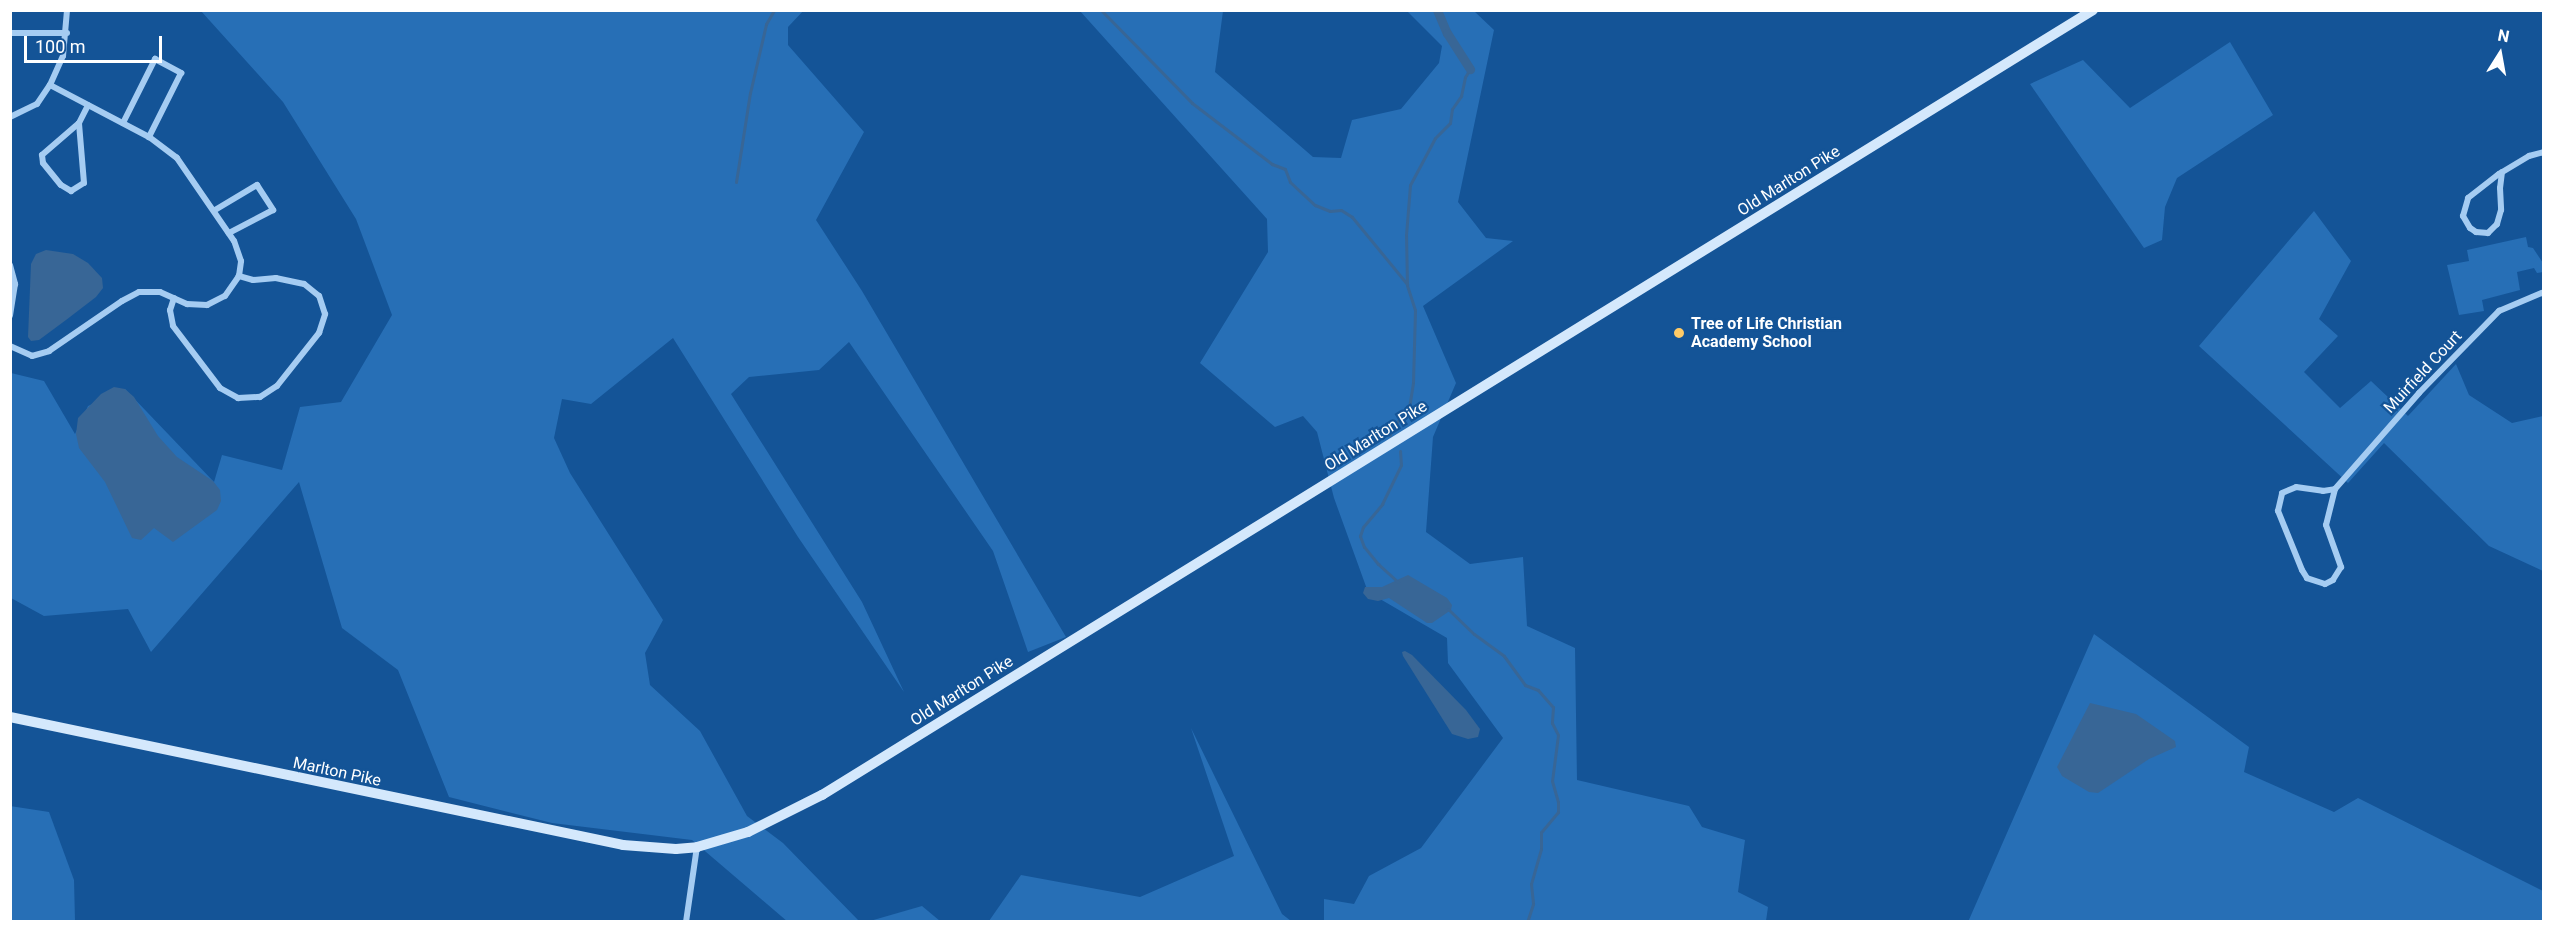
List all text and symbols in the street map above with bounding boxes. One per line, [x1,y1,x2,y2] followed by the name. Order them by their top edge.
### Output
[27,24,165,62] scale bar
[2470,24,2530,84] north arrow
[2496,25,2511,46] text: N
[35,36,86,57] text: 100 m
[1734,142,1844,220] street label: Old Marlton Pike
[1691,314,1842,352] place label: Tree of Life Christian Academy School
[1672,326,1686,340] marker: Tree of Life Christian Academy School
[2380,327,2466,417] street label: Muirfield Court
[1321,397,1431,475] street label: Old Marlton Pike
[907,652,1017,730] street label: Old Marlton Pike
[291,753,383,791] street label: Marlton Pike

